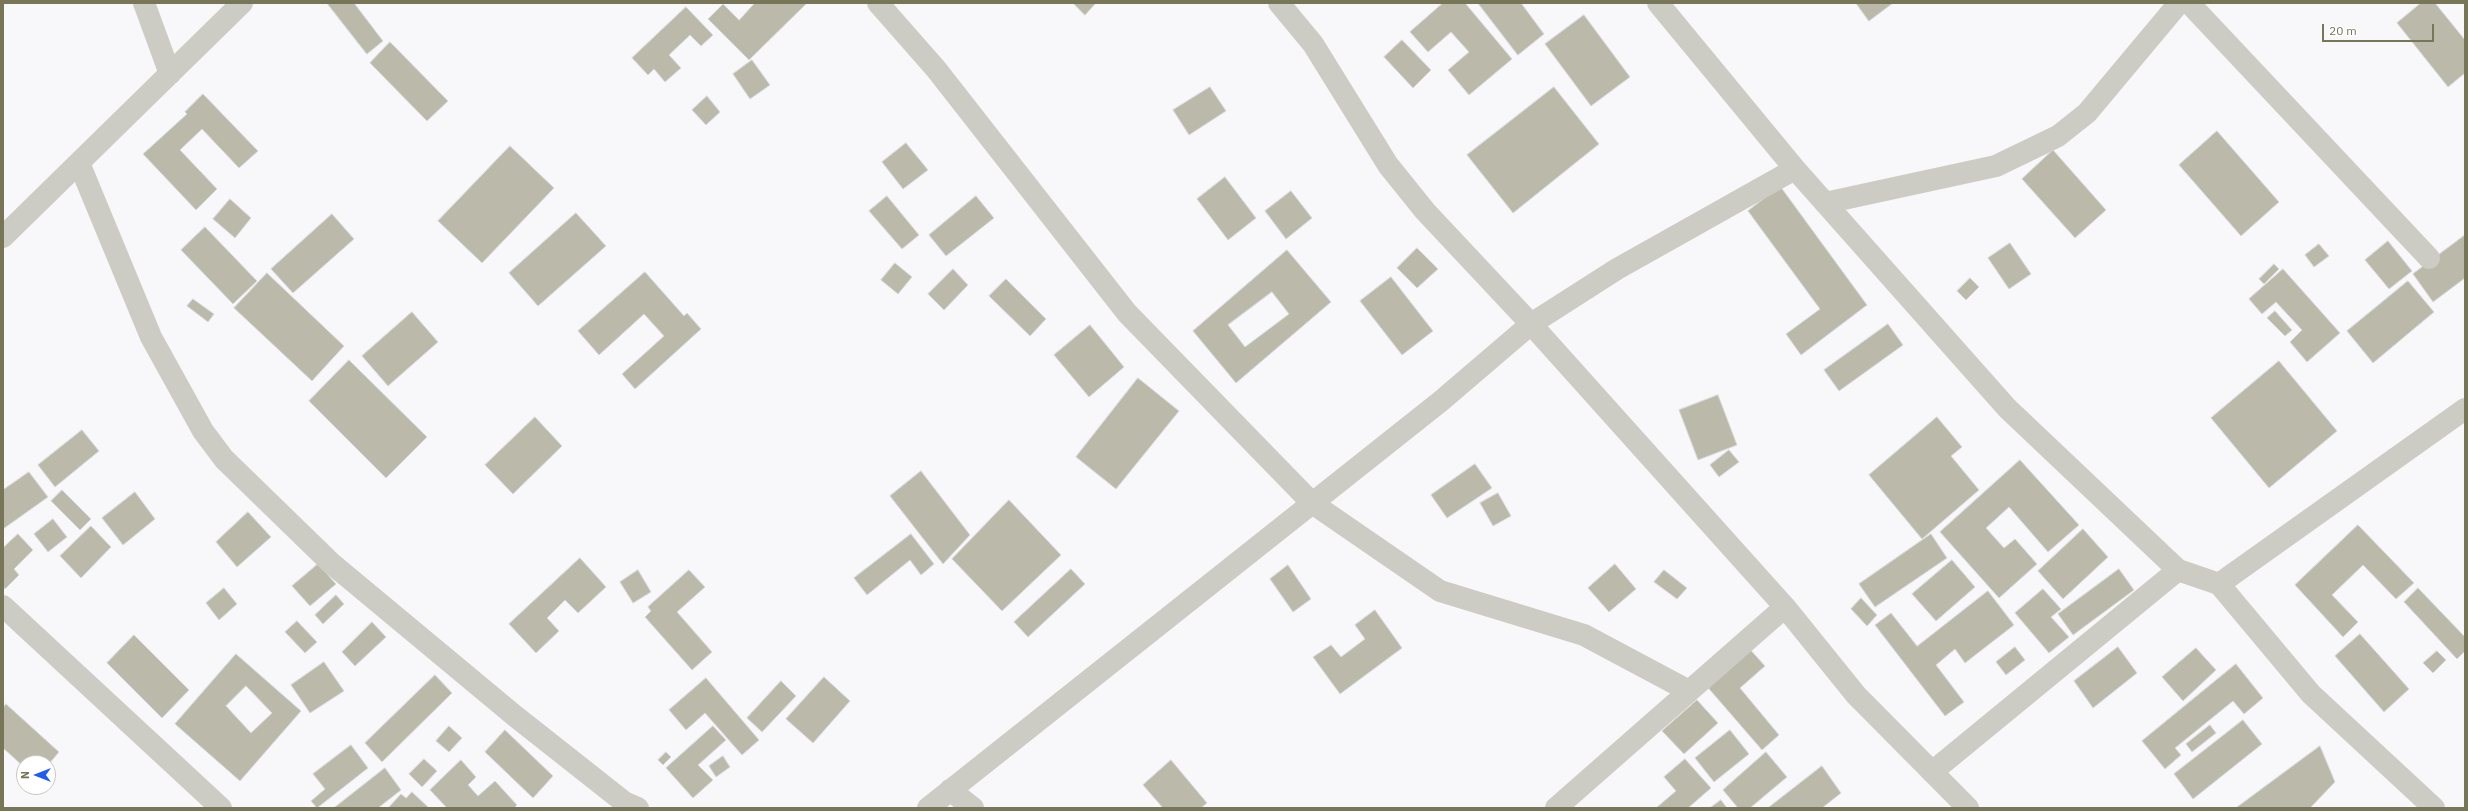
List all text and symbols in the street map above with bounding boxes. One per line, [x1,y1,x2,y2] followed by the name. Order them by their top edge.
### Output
[2324,16,2436,42] scale bar
[2329,23,2357,38] text: 20 m
[16,755,56,795] north arrow
[18,771,32,779] text: N

